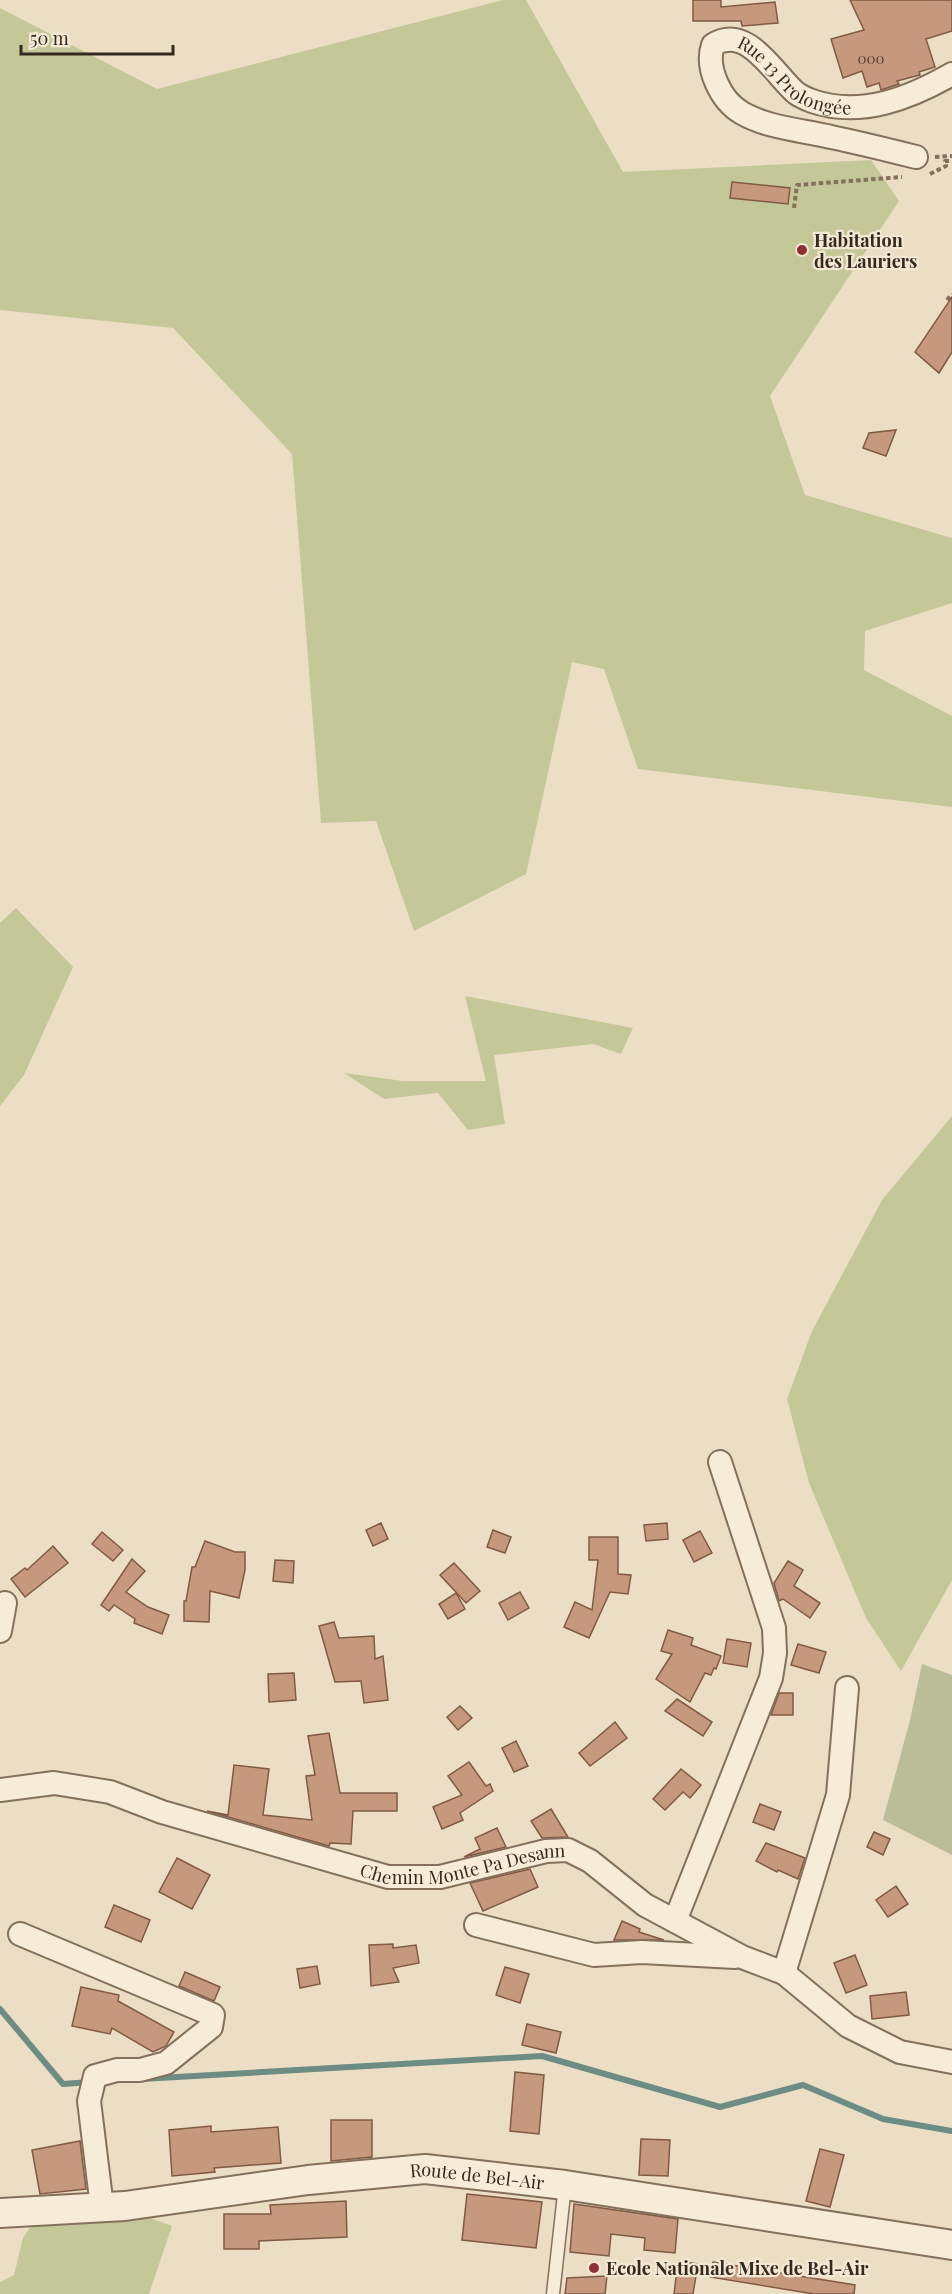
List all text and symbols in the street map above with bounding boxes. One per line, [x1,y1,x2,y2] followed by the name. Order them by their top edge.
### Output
[21,18,172,56] scale bar
[30,26,69,50] text: 50 m
[734,30,852,119] street label: Rue 13 Prolongée
[857,48,885,68] house number: 000
[814,228,917,273] place label: Habitation des Lauriers
[795,243,809,257] marker: Habitation des Lauriers
[357,1838,566,1890] street label: Chemin Monte Pa Desann
[409,2157,546,2195] street label: Route de Bel-Air
[606,2256,869,2280] place label: Ecole Nationale Mixe de Bel-Air
[587,2261,601,2275] marker: Ecole Nationale Mixe de Bel-Air

